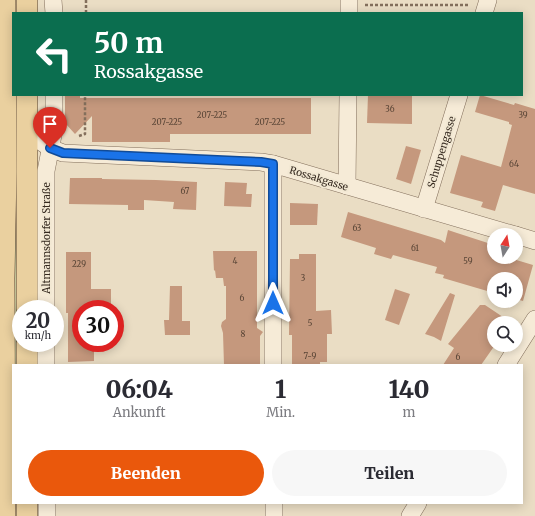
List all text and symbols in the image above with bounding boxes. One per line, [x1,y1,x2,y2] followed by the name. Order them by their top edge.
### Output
[94,25,163,61] text: 50 m
[28,28,80,80] icon: left
[94,60,203,83] text: Rossakgasse
[385,104,395,114] house number: 36
[33,107,67,148] pin
[197,110,227,120] house number: 207-225
[518,110,528,120] house number: 39
[39,113,61,135] icon: arrive
[424,115,459,190] street label: Schuppengasse
[152,117,182,127] house number: 207-225
[255,117,285,127] house number: 207-225
[509,159,519,169] house number: 64
[288,163,350,194] street label: Rossakgasse
[40,182,53,295] street label: Altmannsdorfer Straße
[181,186,190,196] house number: 67
[353,223,362,233] house number: 63
[487,228,523,264] north arrow
[487,228,523,352] map controls
[411,243,419,253] house number: 61
[233,256,238,266] house number: 4
[463,256,473,266] house number: 59
[72,259,86,269] house number: 229
[487,272,523,308] button: sound
[301,273,306,283] house number: 3
[252,282,294,324] position arrow
[240,293,245,303] house number: 6
[72,300,124,352] speed limit sign: 30
[26,308,50,333] text: 20
[487,316,523,352] button: search
[308,318,313,328] house number: 5
[25,329,51,342] text: km/h
[241,329,246,339] house number: 8
[304,351,317,361] house number: 7-9
[456,352,461,362] house number: 6
[105,374,173,405] text: 06:04
[275,374,286,405] text: 1
[388,374,430,405] text: 140
[113,404,166,421] text: Ankunft
[266,404,295,421] text: Min.
[403,404,415,421] text: m
[28,450,264,496] button: Beenden
[272,450,507,496] button: Teilen

